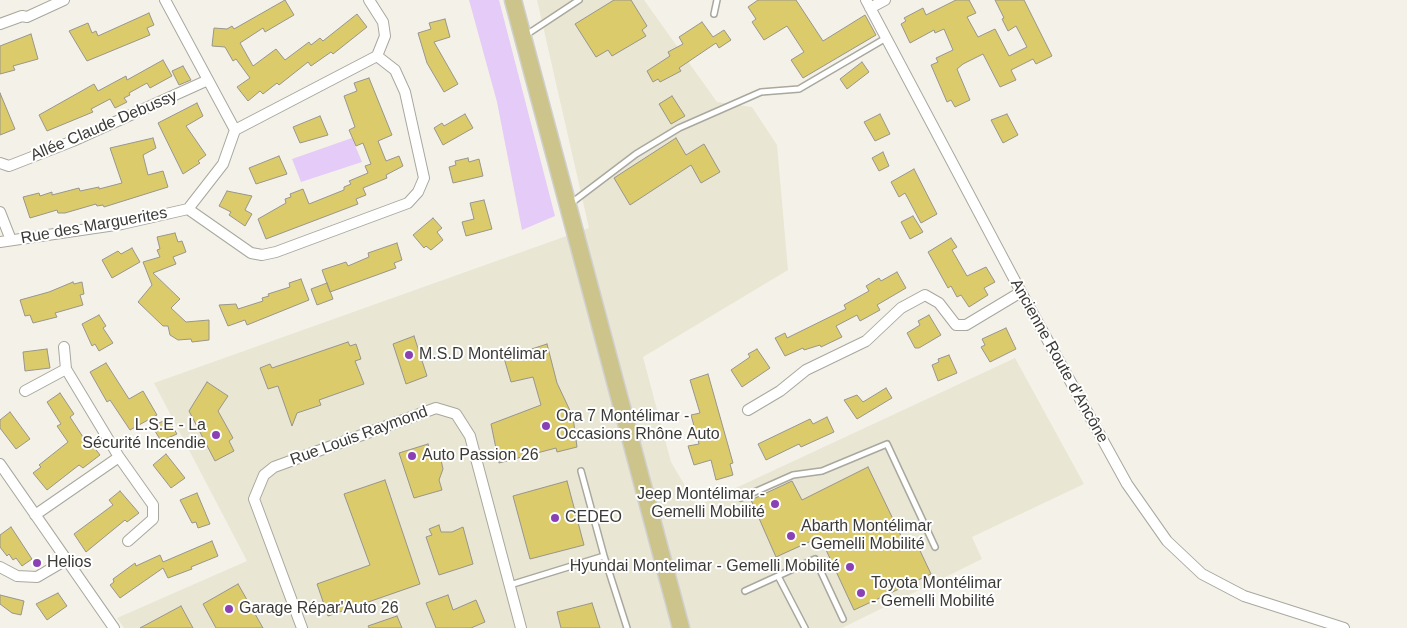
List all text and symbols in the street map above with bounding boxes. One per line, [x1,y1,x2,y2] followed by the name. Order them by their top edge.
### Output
[28,86,180,166] street label: Allée Claude Debussy
[19,204,169,248] street label: Rue des Marguerites
[1006,276,1112,446] street label: Ancienne Route d'Ancône
[419,345,547,365] place label: M.S.D Montélimar
[403,349,415,361] marker: M.S.D Montélimar
[288,402,430,470] street label: Rue Louis Raymond
[556,407,720,445] place label: Ora 7 Montélimar - Occasions Rhône Auto
[82,416,206,454] place label: L.S.E - La Sécurité Incendie
[540,420,552,432] marker: Ora 7 Montélimar - Occasions Rhône Auto
[210,429,222,441] marker: L.S.E - La Sécurité Incendie
[422,446,539,466] place label: Auto Passion 26
[406,450,418,462] marker: Auto Passion 26
[637,485,765,523] place label: Jeep Montélimar - Gemelli Mobilité
[769,498,781,510] marker: Jeep Montélimar - Gemelli Mobilité
[565,508,622,528] place label: CEDEO
[549,512,561,524] marker: CEDEO
[801,517,932,555] place label: Abarth Montélimar - Gemelli Mobilité
[785,530,797,542] marker: Abarth Montélimar - Gemelli Mobilité
[47,553,91,573] place label: Helios
[31,557,43,569] marker: Helios
[570,557,840,577] place label: Hyundai Montelimar - Gemelli Mobilité
[844,561,856,573] marker: Hyundai Montelimar - Gemelli Mobilité
[871,574,1002,612] place label: Toyota Montélimar - Gemelli Mobilité
[855,587,867,599] marker: Toyota Montélimar - Gemelli Mobilité
[239,599,399,619] place label: Garage Répar'Auto 26
[223,603,235,615] marker: Garage Répar'Auto 26

